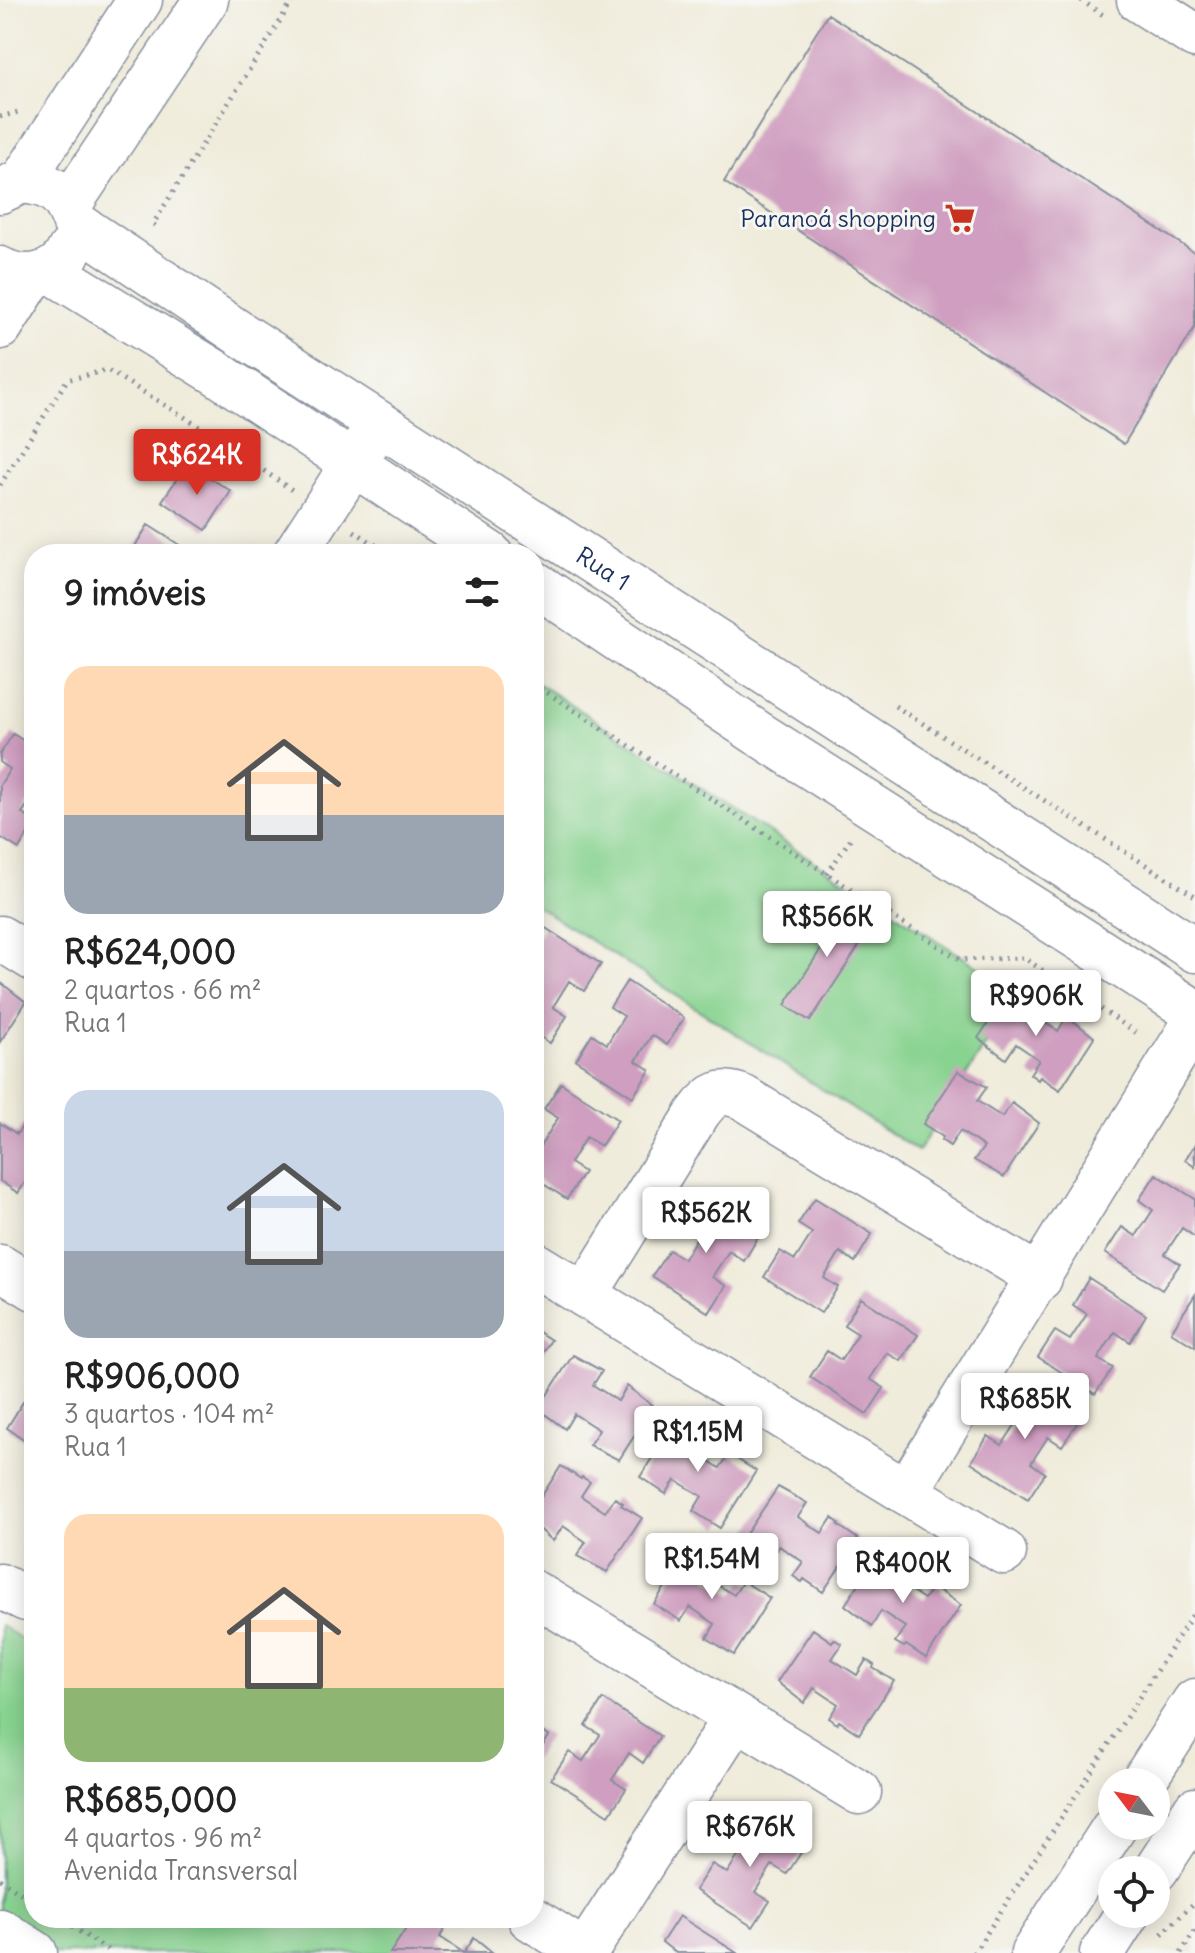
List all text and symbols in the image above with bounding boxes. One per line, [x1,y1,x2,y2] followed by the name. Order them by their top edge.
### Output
[943,201,977,235] supermarket icon: Paranoá shopping
[740,203,936,233] place label: Paranoá shopping
[132,429,262,497] pin: R$624K
[152,438,242,471] text: R$624K
[571,540,636,596] street label: Rua 1
[460,570,504,614] icon: filters
[64,571,206,614] text: 9 imóveis
[212,718,356,862] icon: home
[762,891,892,959] pin: R$566K
[781,900,873,933] text: R$566K
[64,930,236,973] text: R$624,000
[971,970,1101,1038] pin: R$906K
[64,973,261,1006] text: 2 quartos · 66 m²
[989,979,1083,1012] text: R$906K
[64,1006,127,1039] text: Rua 1
[212,1142,356,1286] icon: home
[641,1187,771,1255] pin: R$562K
[660,1196,752,1229] text: R$562K
[64,1354,240,1397] text: R$906,000
[960,1373,1090,1441] pin: R$685K
[979,1382,1071,1415] text: R$685K
[64,1397,274,1430] text: 3 quartos · 104 m²
[624,1406,772,1474] pin: R$1.15M
[652,1415,744,1448] text: R$1.15M
[64,1430,127,1463] text: Rua 1
[638,1533,786,1601] pin: R$1.54M
[838,1537,968,1605] pin: R$400K
[663,1542,761,1575] text: R$1.54M
[855,1546,951,1579] text: R$400K
[212,1566,356,1710] icon: home
[1098,1768,1170,1840] north arrow
[1098,1768,1170,1928] map controls
[64,1778,237,1821] text: R$685,000
[685,1801,815,1869] pin: R$676K
[705,1810,795,1843] text: R$676K
[64,1821,262,1854] text: 4 quartos · 96 m²
[64,1854,298,1887] text: Avenida Transversal
[1098,1856,1170,1928] button: locate

